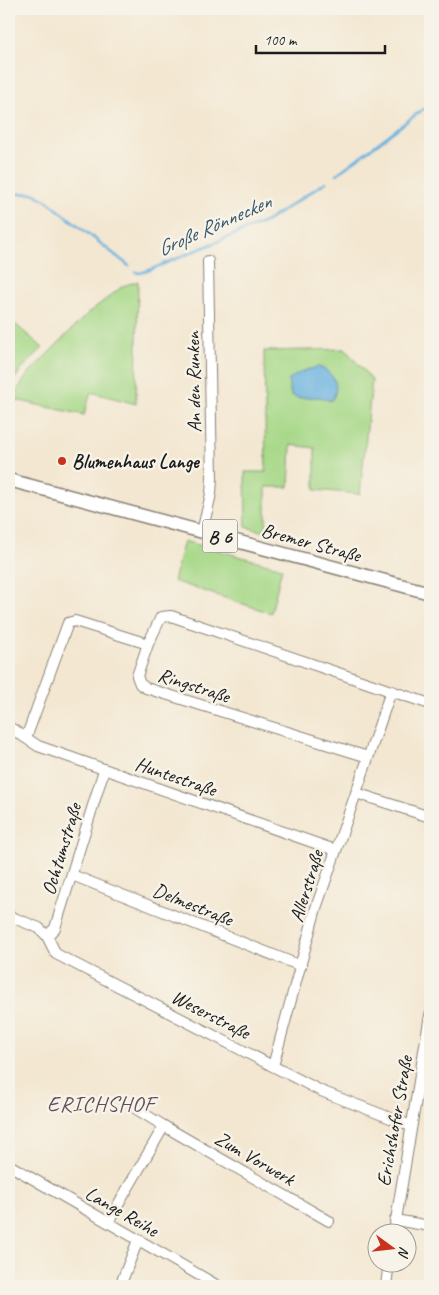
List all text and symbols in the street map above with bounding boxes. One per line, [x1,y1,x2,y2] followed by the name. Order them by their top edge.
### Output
[256,22,385,54] scale bar
[264,31,298,50] text: 100 m
[153,188,276,262] water label: Große Rönnecken
[180,330,207,433] street label: An den Runken
[72,449,200,474] place label: Blumenhaus Lange
[56,455,68,467] marker: Blumenhaus Lange
[259,517,365,568] street label: Bremer Straße
[202,520,238,552] road number: B 6
[155,662,234,709] street label: Ringstraße
[132,751,221,802] street label: Huntestraße
[36,799,88,898] street label: Ochtumstraße
[284,846,330,925] street label: Allerstraße
[149,877,238,932] street label: Delmestraße
[167,984,256,1046] street label: Weserstraße
[371,1053,419,1188] street label: Erichshofer Straße
[47,1090,159,1118] district label: ERICHSHOF
[210,1126,301,1192] street label: Zum Vorwerk
[81,1180,164,1243] street label: Lange Reihe
[366,1222,416,1272] north arrow
[394,1245,413,1260] text: N

